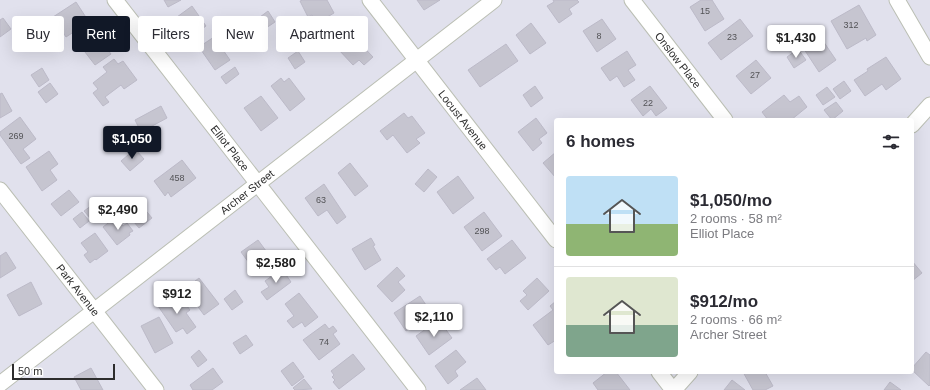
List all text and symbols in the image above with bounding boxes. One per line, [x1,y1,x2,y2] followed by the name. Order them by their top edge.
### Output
[700,6,710,16] house number: 15
[12,16,64,52] chip: Buy
[72,16,130,52] chip: Rent
[138,16,204,52] chip: Filters
[212,16,268,52] chip: New
[276,16,368,52] chip: Apartment
[843,20,859,30] house number: 312
[763,25,829,59] pin: $1,430
[653,30,703,90] street label: Onslow Place
[776,30,816,45] text: $1,430
[596,31,602,41] house number: 8
[727,32,737,42] house number: 23
[750,70,760,80] house number: 27
[436,88,490,152] street label: Locust Avenue
[643,98,653,108] house number: 22
[209,123,251,173] street label: Elliot Place
[99,126,165,160] pin: $1,050
[8,131,24,141] house number: 269
[112,131,152,146] text: $1,050
[880,131,902,153] icon: filters
[566,132,635,151] text: 6 homes
[218,167,276,217] street label: Archer Street
[169,173,185,183] house number: 458
[690,191,772,210] text: $1,050/mo
[598,192,646,240] icon: home
[316,195,326,205] house number: 63
[85,197,151,231] pin: $2,490
[98,202,138,217] text: $2,490
[690,211,782,226] text: 2 rooms · 58 m²
[474,226,490,236] house number: 298
[690,226,754,241] text: Elliot Place
[243,250,309,284] pin: $2,580
[256,255,296,270] text: $2,580
[54,262,102,318] street label: Park Avenue
[153,281,201,315] pin: $912
[163,286,191,301] text: $912
[690,292,758,311] text: $912/mo
[598,293,646,341] icon: home
[401,304,467,338] pin: $2,110
[414,309,454,324] text: $2,110
[690,312,782,327] text: 2 rooms · 66 m²
[690,327,767,342] text: Archer Street
[319,337,329,347] house number: 74
[12,362,115,381] scale bar
[18,365,42,377] text: 50 m

